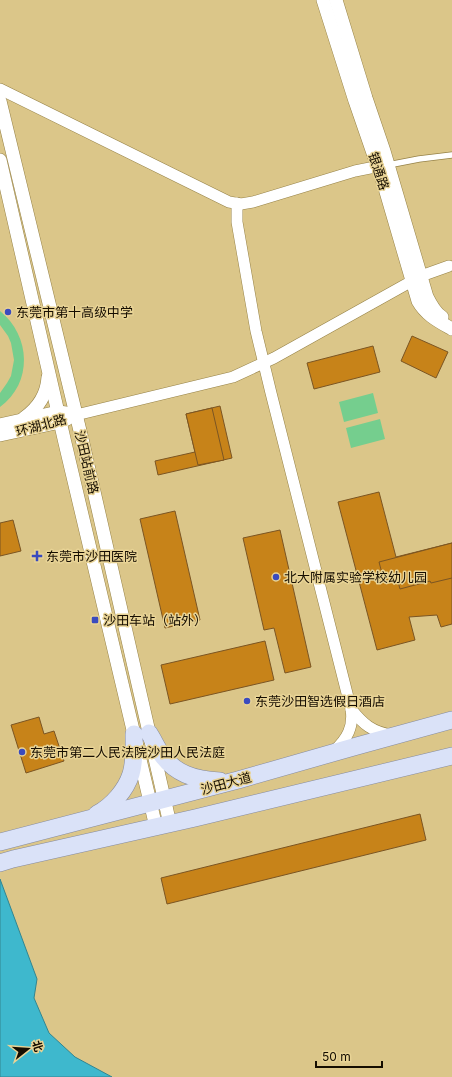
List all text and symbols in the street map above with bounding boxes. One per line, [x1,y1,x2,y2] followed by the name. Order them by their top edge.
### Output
[365,150,393,192] street label: 银通路
[16,304,133,320] place label: 东莞市第十高级中学
[3,307,13,317] marker: 东莞市第十高级中学
[14,411,68,439] street label: 环湖北路
[72,429,102,495] street label: 沙田站前路
[46,548,137,564] place label: 东莞市沙田医院
[31,550,43,562] marker: 东莞市沙田医院
[284,569,427,585] place label: 北大附属实验学校幼儿园
[271,572,281,582] marker: 北大附属实验学校幼儿园
[103,612,207,628] place label: 沙田车站（站外）
[90,615,100,625] marker: 沙田车站（站外）
[255,693,385,709] place label: 东莞沙田智选假日酒店
[242,696,252,706] marker: 东莞沙田智选假日酒店
[30,744,225,760] place label: 东莞市第二人民法院沙田人民法庭
[17,747,27,757] marker: 东莞市第二人民法院沙田人民法庭
[199,769,253,797] street label: 沙田大道
[8,1029,48,1069] north arrow
[29,1039,46,1053] text: 北
[316,1043,382,1069] scale bar
[322,1049,351,1064] text: 50 m

